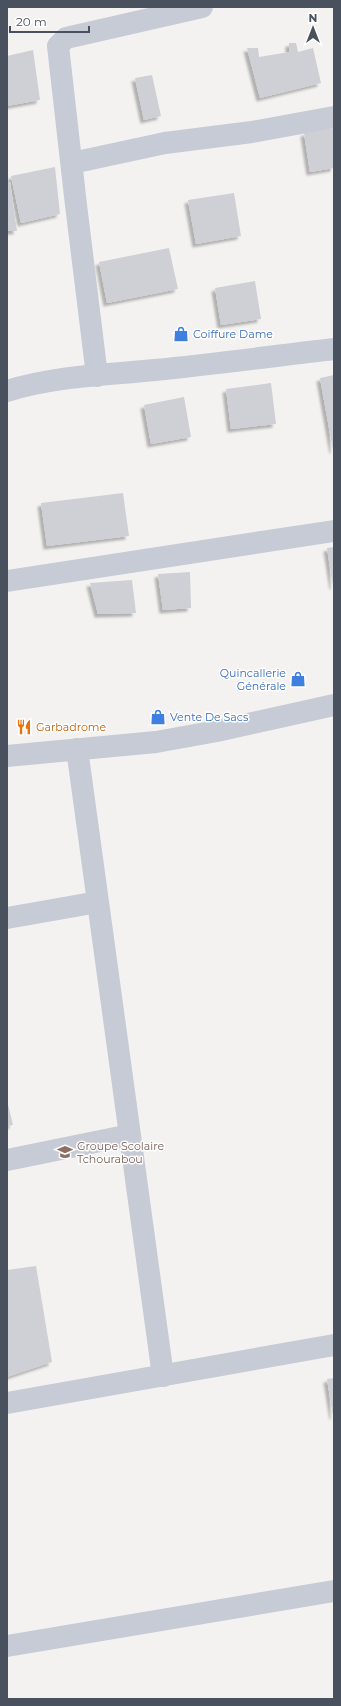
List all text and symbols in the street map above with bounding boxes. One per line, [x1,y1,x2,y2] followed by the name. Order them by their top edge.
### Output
[10,8,89,34] scale bar
[293,8,333,48] north arrow
[309,11,317,25] text: N
[16,14,47,29] text: 20 m
[172,325,190,343] shop icon: Coiffure Dame
[193,327,273,341] place label: Coiffure Dame
[220,666,286,693] place label: Quincallerie Générale
[289,670,307,688] shop icon: Quincallerie Générale
[149,708,167,726] shop icon: Vente De Sacs
[170,710,249,724] place label: Vente De Sacs
[15,718,33,736] restaurant icon: Garbadrome
[36,720,107,734] place label: Garbadrome
[77,1139,164,1166] place label: Groupe Scolaire Tchourabou
[56,1143,74,1161] school or university icon: Groupe Scolaire Tchourabou

